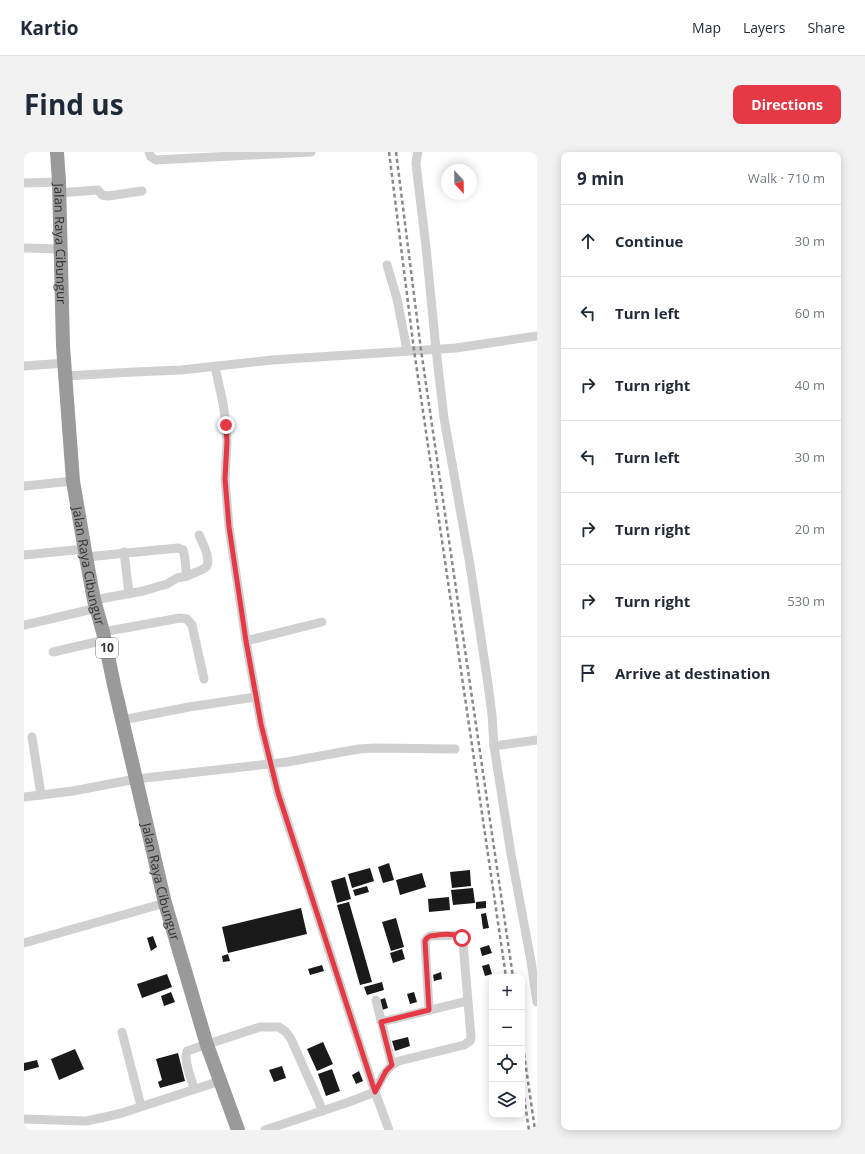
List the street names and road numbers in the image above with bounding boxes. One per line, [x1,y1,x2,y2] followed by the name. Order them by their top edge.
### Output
[50,181,71,305] street label: Jalan Raya Cibungur
[68,503,110,628] street label: Jalan Raya Cibungur
[96,638,118,658] road number: 10
[137,819,185,943] street label: Jalan Raya Cibungur

